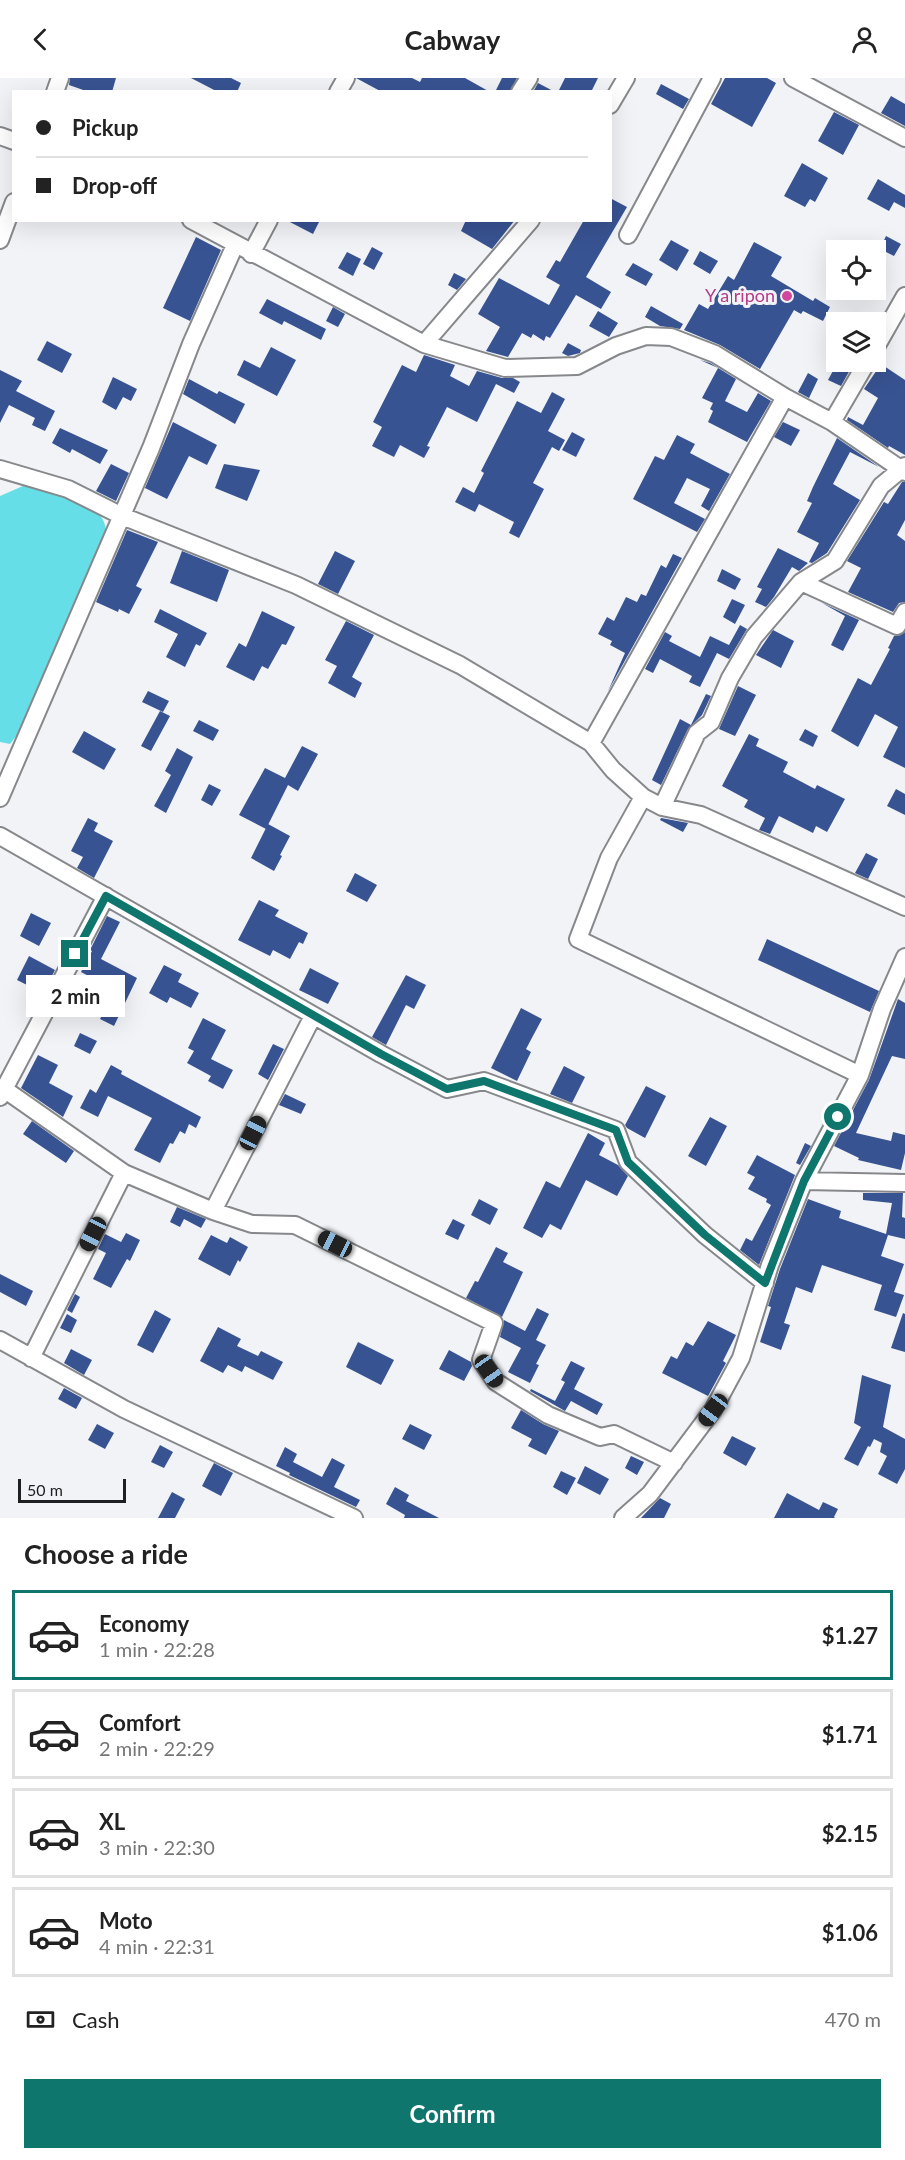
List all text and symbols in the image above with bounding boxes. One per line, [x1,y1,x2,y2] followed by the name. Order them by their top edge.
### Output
[24,23,57,56] icon: back
[405,23,500,56] text: Cabway
[848,23,881,56] icon: person
[72,114,138,141] text: Pickup
[72,172,157,199] text: Drop-off
[826,240,886,372] map controls
[826,240,886,300] button: locate
[705,284,775,306] place label: Y a ripon
[780,289,794,303] marker: Y a ripon
[826,312,886,372] button: layers
[61,940,88,967] route end
[26,975,124,1017] callout: 2 min
[51,984,100,1008] text: 2 min
[824,1103,851,1130] route start
[237,1113,269,1153] car
[77,1214,109,1254] car
[315,1228,355,1260] car
[471,1351,507,1391] car
[695,1390,731,1430] car
[18,1476,126,1504] scale bar
[27,1480,63,1499] text: 50 m
[24,1537,188,1570] text: Choose a ride
[27,1608,81,1662] icon: car
[99,1610,189,1637] text: Economy
[822,1622,878,1649] text: $1.27
[99,1637,215,1661] text: 1 min · 22:28
[27,1707,81,1761] icon: car
[99,1709,181,1736] text: Comfort
[822,1721,878,1748] text: $1.71
[99,1736,215,1760] text: 2 min · 22:29
[27,1806,81,1860] icon: car
[99,1808,125,1835] text: XL
[822,1820,878,1847] text: $2.15
[99,1835,215,1859] text: 3 min · 22:30
[27,1905,81,1959] icon: car
[99,1907,153,1934] text: Moto
[822,1919,878,1946] text: $1.06
[99,1934,215,1958] text: 4 min · 22:31
[24,2003,57,2036] icon: cash
[72,2006,119,2033] text: Cash
[825,2007,881,2031] text: 470 m
[24,2079,881,2148] button: Confirm

